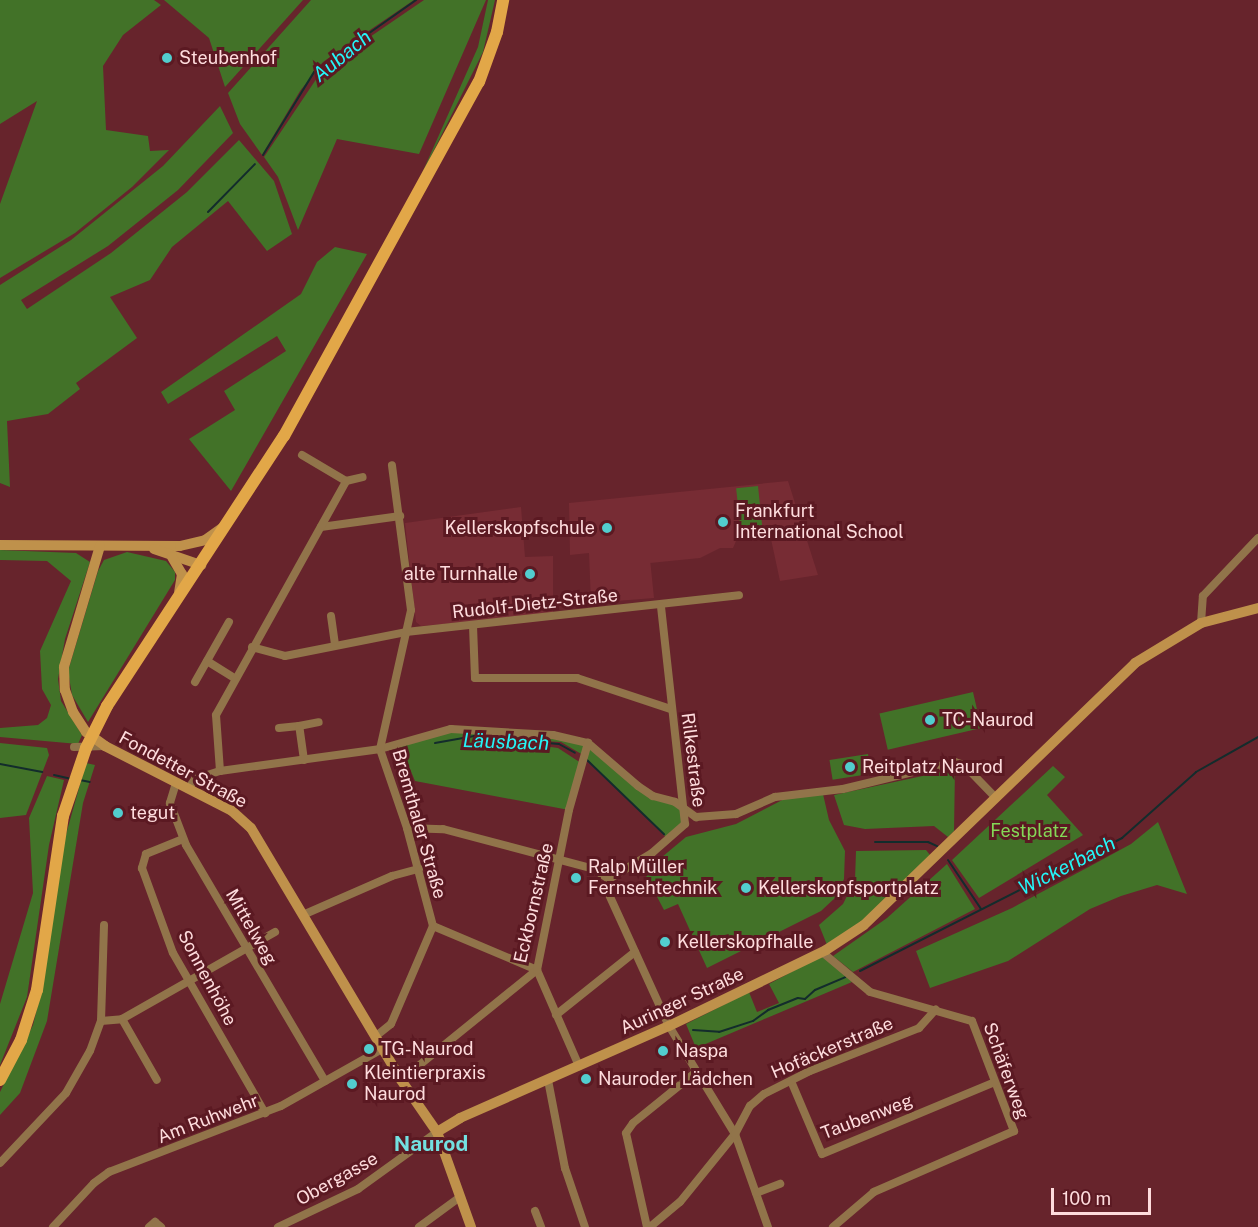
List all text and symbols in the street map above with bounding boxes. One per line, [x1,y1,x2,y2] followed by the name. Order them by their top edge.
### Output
[308,25,376,87] water label: Aubach
[179,47,277,69] place label: Steubenhof
[160,51,174,65] marker: Steubenhof
[735,501,904,544] place label: Frankfurt International School
[716,515,730,529] marker: Frankfurt International School
[444,517,595,539] place label: Kellerskopfschule
[600,521,614,535] marker: Kellerskopfschule
[404,563,518,585] place label: alte Turnhalle
[523,567,537,581] marker: alte Turnhalle
[451,585,619,623] street label: Rudolf-Dietz-Straße
[942,709,1034,731] place label: TC-Naurod
[676,711,710,809] street label: Rilkestraße
[923,713,937,727] marker: TC-Naurod
[115,727,251,813] street label: Fondetter Straße
[462,728,550,756] water label: Läusbach
[387,747,451,901] street label: Bremthaler Straße
[862,756,1003,778] place label: Reitplatz Naurod
[843,760,857,774] marker: Reitplatz Naurod
[130,802,175,824] place label: tegut
[111,806,125,820] marker: tegut
[990,820,1068,842] park label: Festplatz
[1014,831,1120,901] water label: Wickerbach
[510,841,558,965] street label: Eckbornstraße
[588,857,717,900] place label: Ralp Müller Fernsehtechnik
[569,871,583,885] marker: Ralp Müller Fernsehtechnik
[758,877,939,899] place label: Kellerskopfsportplatz
[739,881,753,895] marker: Kellerskopfsportplatz
[221,885,281,969] street label: Mittelweg
[173,927,241,1029] street label: Sonnenhöhe
[677,931,813,953] place label: Kellerskopfhalle
[658,935,672,949] marker: Kellerskopfhalle
[617,963,747,1039] street label: Auringer Straße
[768,1013,896,1083] street label: Hofäckerstraße
[979,1020,1033,1122] street label: Schäferweg
[381,1038,473,1060] place label: TG-Naurod
[675,1040,728,1062] place label: Naspa
[362,1042,376,1056] marker: TG-Naurod
[656,1044,670,1058] marker: Naspa
[364,1063,486,1106] place label: Kleintierpraxis Naurod
[598,1068,753,1090] place label: Nauroder Lädchen
[579,1072,593,1086] marker: Nauroder Lädchen
[345,1077,359,1091] marker: Kleintierpraxis Naurod
[154,1090,262,1148] street label: Am Ruhwehr
[818,1090,916,1144] street label: Taubenweg
[394,1131,468,1157] district label: Naurod
[292,1148,382,1210] street label: Obergasse
[1054,1176,1154,1214] scale bar
[1062,1188,1111,1209] text: 100 m

